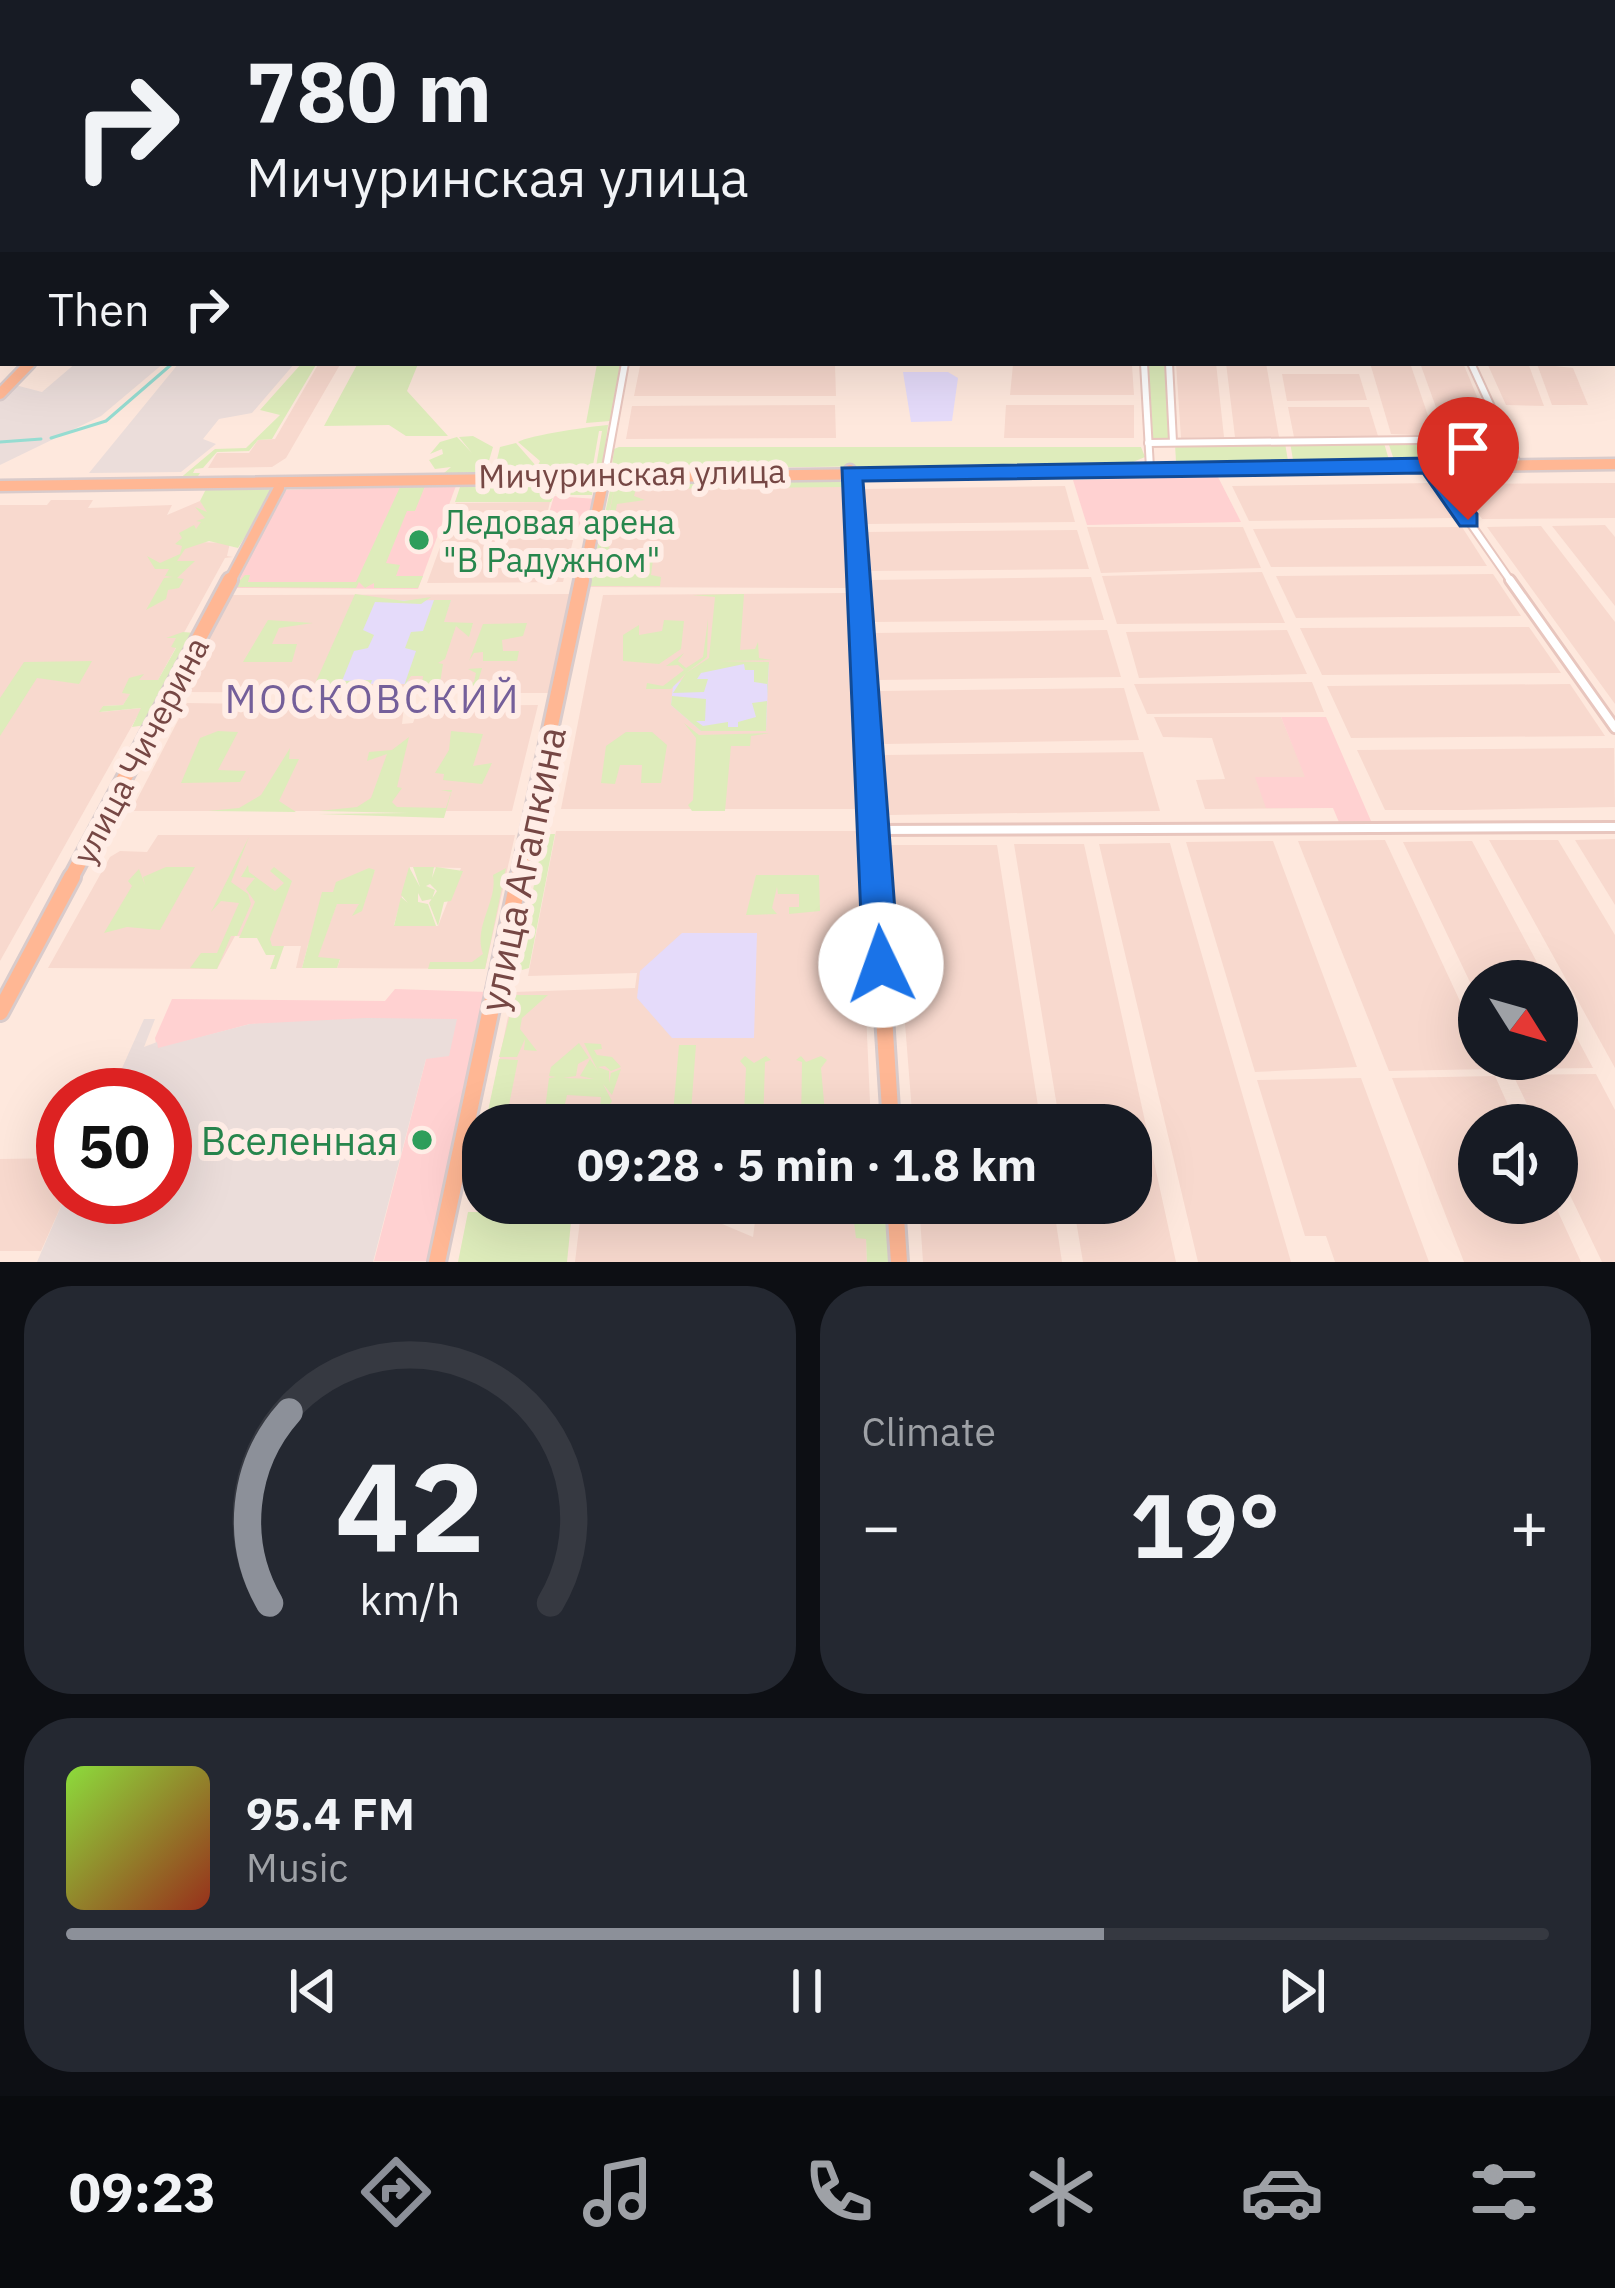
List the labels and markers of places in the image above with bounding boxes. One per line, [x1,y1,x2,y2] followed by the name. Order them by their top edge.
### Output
[1417,397,1519,520] pin
[443,500,675,581] place label: Ледовая арена "В Радужном"
[406,527,432,553] marker: Ледовая арена "В Радужном"
[201,1115,398,1166] place label: Вселенная
[409,1127,435,1153] marker: Вселенная

